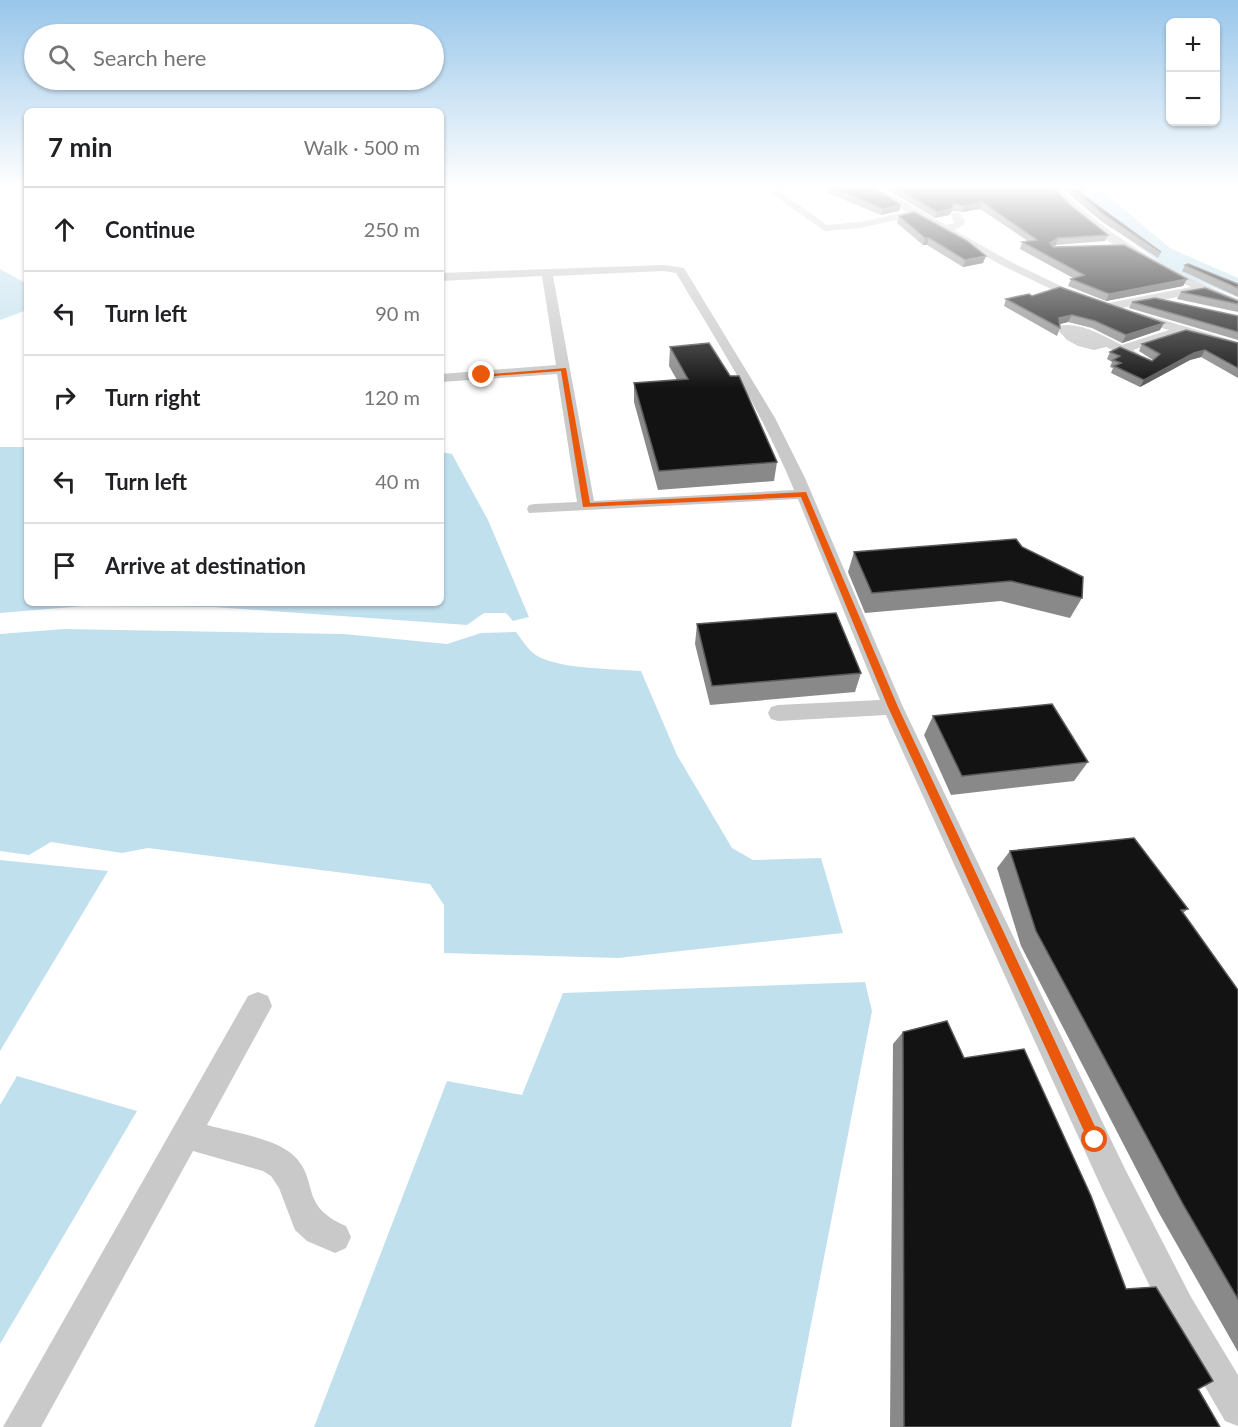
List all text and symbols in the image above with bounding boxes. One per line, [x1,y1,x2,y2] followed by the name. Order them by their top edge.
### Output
[1166,18,1220,126] map controls
[1166,18,1220,72] button: +
[24,24,444,90] search box
[45,41,78,74] icon: search
[93,44,206,71] text: Search here
[1166,72,1220,126] button: −
[48,131,112,163] text: 7 min
[304,135,420,159] text: Walk · 500 m
[48,213,81,246] icon: ahead
[105,216,195,243] text: Continue
[364,217,420,241] text: 250 m
[48,297,81,330] icon: left
[105,300,187,327] text: Turn left
[375,301,420,325] text: 90 m
[468,361,494,387] route end
[48,381,81,414] icon: right
[105,384,200,411] text: Turn right
[364,385,420,409] text: 120 m
[48,465,81,498] icon: left
[105,468,187,495] text: Turn left
[375,469,420,493] text: 40 m
[48,549,81,582] icon: arrive
[105,552,306,579] text: Arrive at destination
[1081,1126,1107,1152] route start

